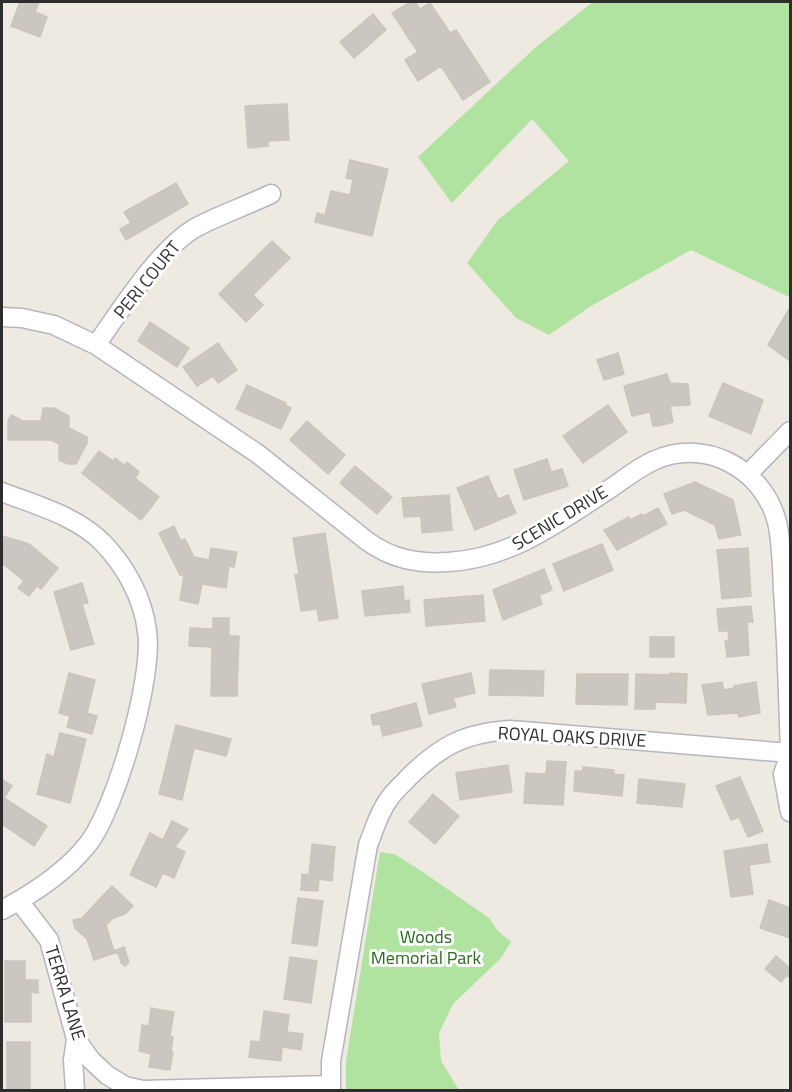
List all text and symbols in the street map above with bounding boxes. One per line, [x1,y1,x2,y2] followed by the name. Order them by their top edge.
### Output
[107,234,187,325] street label: PERI COURT
[507,478,613,557] street label: SCENIC DRIVE
[497,719,647,754] street label: ROYAL OAKS DRIVE
[371,923,482,971] park label: Woods Memorial Park
[38,942,93,1044] street label: TERRA LANE

